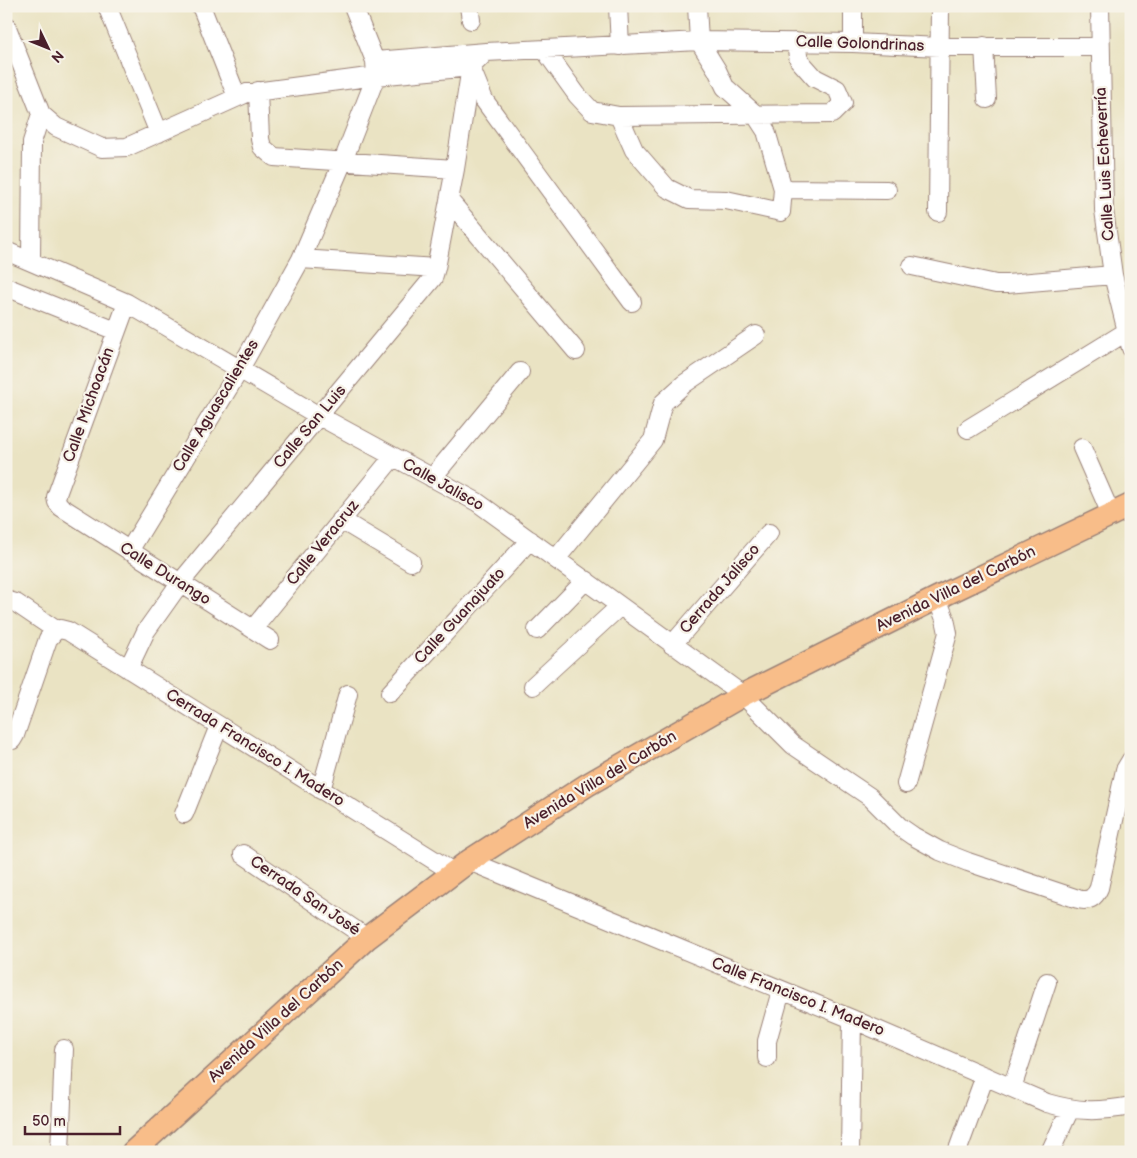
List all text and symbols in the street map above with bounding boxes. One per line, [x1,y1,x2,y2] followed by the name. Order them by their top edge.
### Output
[22,22,72,72] north arrow
[795,32,925,56] street label: Calle Golondrinas
[47,47,67,66] text: N
[1091,87,1119,241] street label: Calle Luis Echeverría
[169,336,263,476] street label: Calle Aguascalientes
[59,345,119,465] street label: Calle Michoacán
[270,381,350,472] street label: Calle San Luis
[399,455,487,515] street label: Calle Jalisco
[283,496,363,589] street label: Calle Veracruz
[116,538,214,610] street label: Calle Durango
[676,540,764,638] street label: Cerrada Jalisco
[873,542,1039,636] street label: Avenida Villa del Carbón
[411,564,509,668] street label: Calle Guanajuato
[162,685,348,811] street label: Cerrada Francisco I. Madero
[520,727,680,833] street label: Avenida Villa del Carbón
[246,852,364,940] street label: Cerrada San José
[709,954,887,1040] street label: Calle Francisco I. Madero
[205,955,347,1087] street label: Avenida Villa del Carbón
[25,1103,120,1135] scale bar
[32,1112,66,1131] text: 50 m

